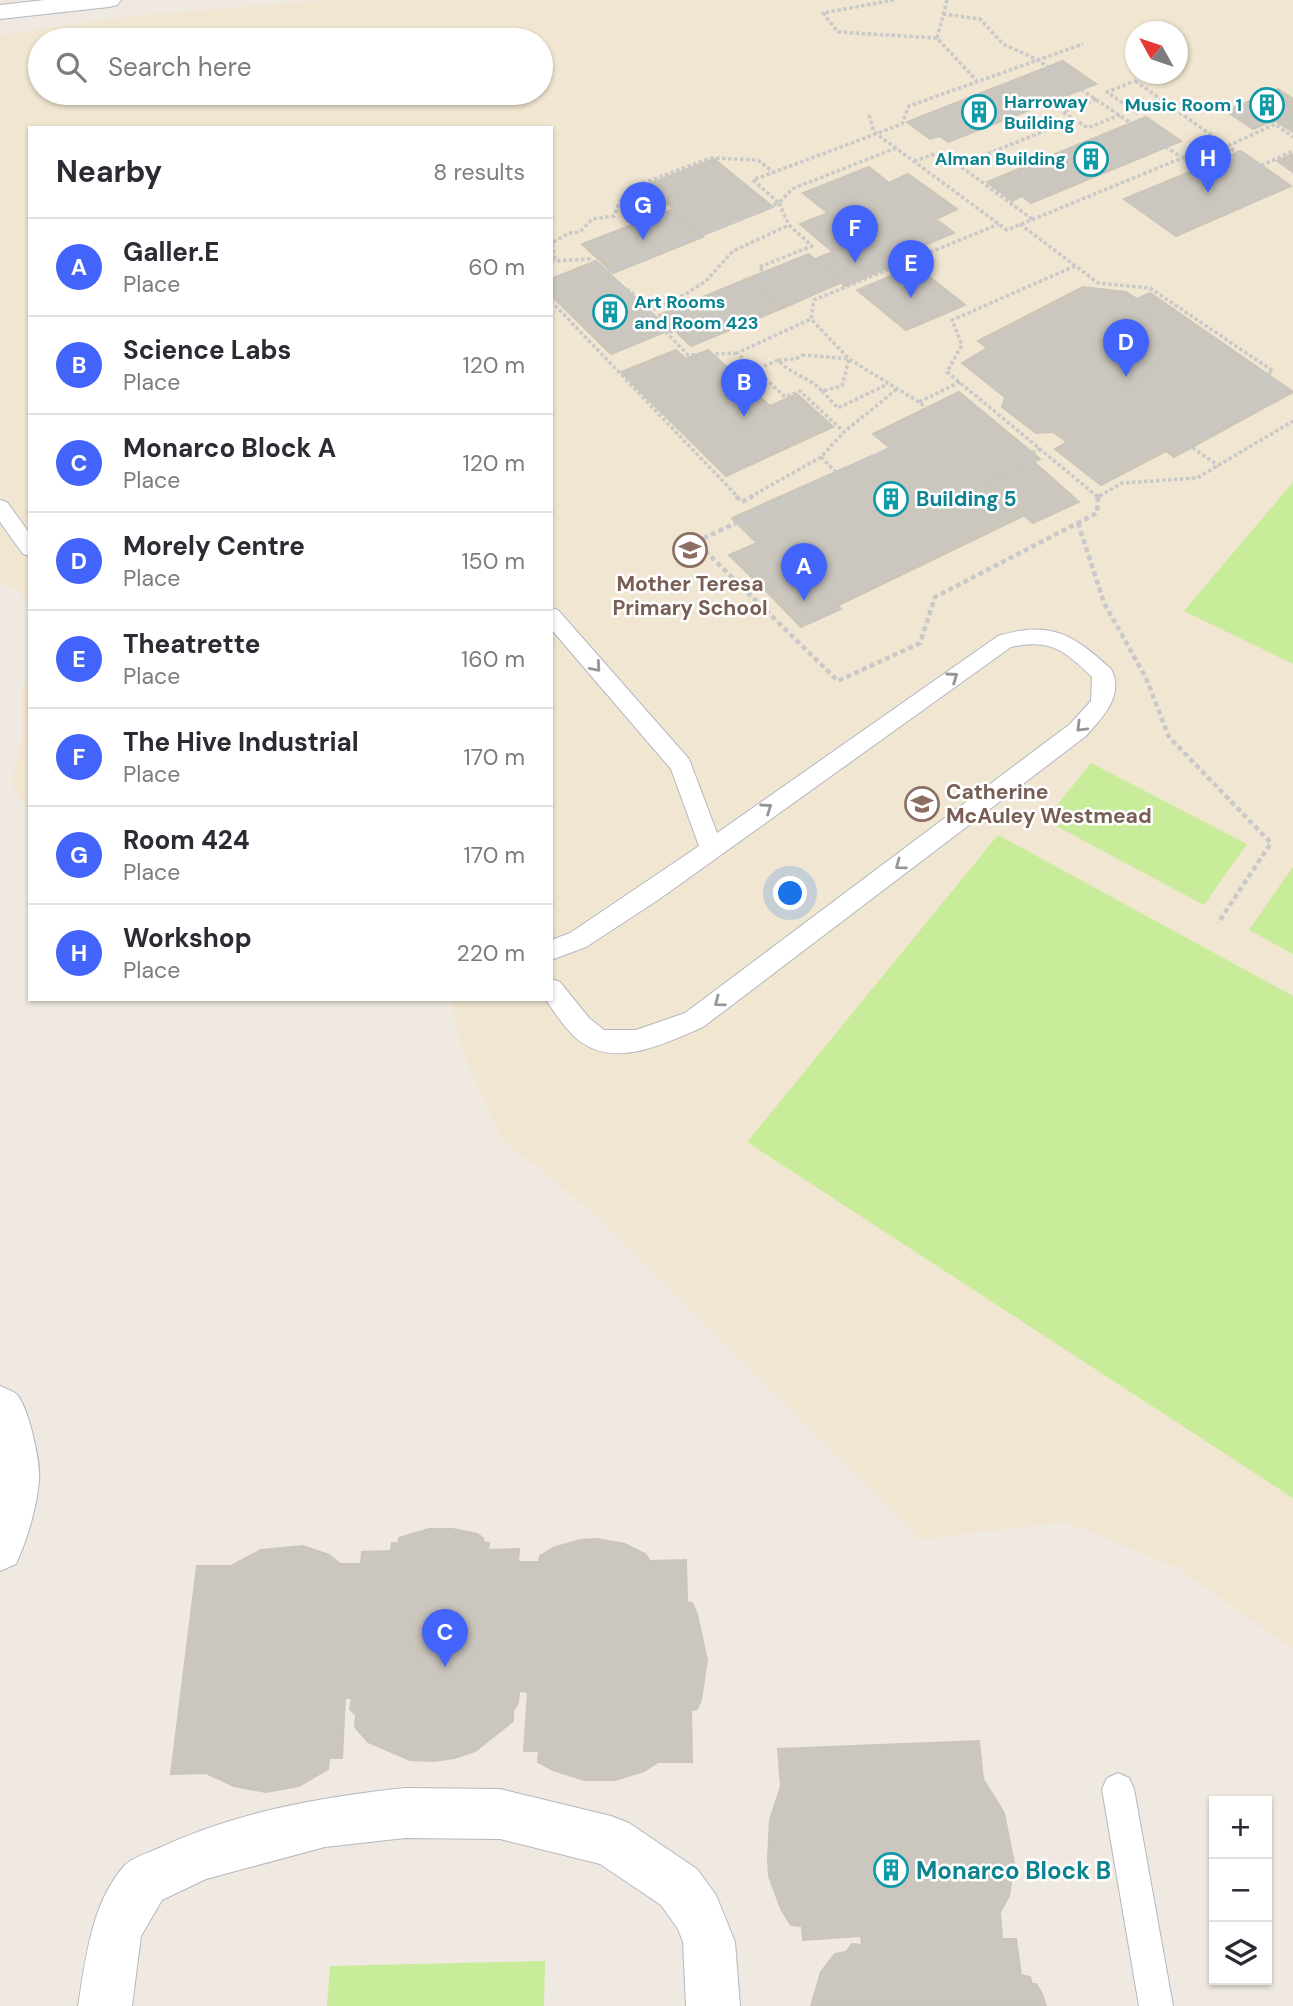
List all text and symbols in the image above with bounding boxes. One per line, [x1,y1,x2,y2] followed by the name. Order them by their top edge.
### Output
[1125,21,1188,84] north arrow
[28,28,553,105] search box
[52,48,90,86] icon: search
[108,50,251,84] text: Search here
[1248,86,1286,124] building icon: Music Room 1
[1004,90,1088,135] place label: Harroway Building
[960,93,998,131] building icon: Harroway Building
[1125,93,1242,117] place label: Music Room 1
[1185,135,1231,193] pin: H
[1072,140,1110,178] building icon: Alman Building
[935,147,1066,171] place label: Alman Building
[56,152,162,191] text: Nearby
[433,157,525,187] text: 8 results
[620,182,666,240] pin: G
[832,205,878,263] pin: F
[123,235,219,269] text: Galler.E
[888,240,934,298] pin: E
[71,252,87,282] text: A
[468,252,525,282] text: 60 m
[123,269,180,299] text: Place
[634,290,759,335] place label: Art Rooms and Room 423
[591,293,629,331] building icon: Art Rooms and Room 423
[1103,319,1149,377] pin: D
[123,333,291,367] text: Science Labs
[72,350,86,380] text: B
[462,350,525,380] text: 120 m
[721,359,767,417] pin: B
[123,367,180,397] text: Place
[123,431,336,465] text: Monarco Block A
[71,448,87,478] text: C
[462,448,525,478] text: 120 m
[123,465,180,495] text: Place
[872,480,910,518] building icon: Building 5
[916,485,1017,513] place label: Building 5
[123,529,305,563] text: Morely Centre
[671,531,709,569] school or university icon: Mother Teresa Primary School
[781,543,827,601] pin: A
[71,546,87,576] text: D
[461,546,525,576] text: 150 m
[123,563,180,593] text: Place
[612,570,768,622] place label: Mother Teresa Primary School
[123,627,260,661] text: Theatrette
[72,644,86,674] text: E
[461,644,525,674] text: 160 m
[588,658,600,671] one-way arrow
[123,661,180,691] text: Place
[945,673,958,685] one-way arrow
[1076,718,1089,731] one-way arrow
[123,725,359,759] text: The Hive Industrial
[73,742,85,772] text: F
[464,742,525,772] text: 170 m
[123,759,180,789] text: Place
[946,778,1152,830] place label: Catherine McAuley Westmead
[903,785,941,823] school or university icon: Catherine McAuley Westmead
[759,804,772,816] one-way arrow
[123,823,250,857] text: Room 424
[70,840,88,870] text: G
[464,840,525,870] text: 170 m
[123,857,180,887] text: Place
[895,857,908,869] one-way arrow
[773,876,807,910] your location
[123,921,252,955] text: Workshop
[71,938,87,968] text: H
[456,938,525,968] text: 220 m
[123,955,180,985] text: Place
[714,994,726,1006] one-way arrow
[422,1609,468,1667] pin: C
[1209,1796,1272,1985] map controls
[1209,1796,1272,1859] button: +
[872,1851,910,1889] building icon: Monarco Block B
[916,1855,1111,1886] place label: Monarco Block B
[1209,1859,1272,1922] button: −
[1209,1922,1272,1985] button: layers

